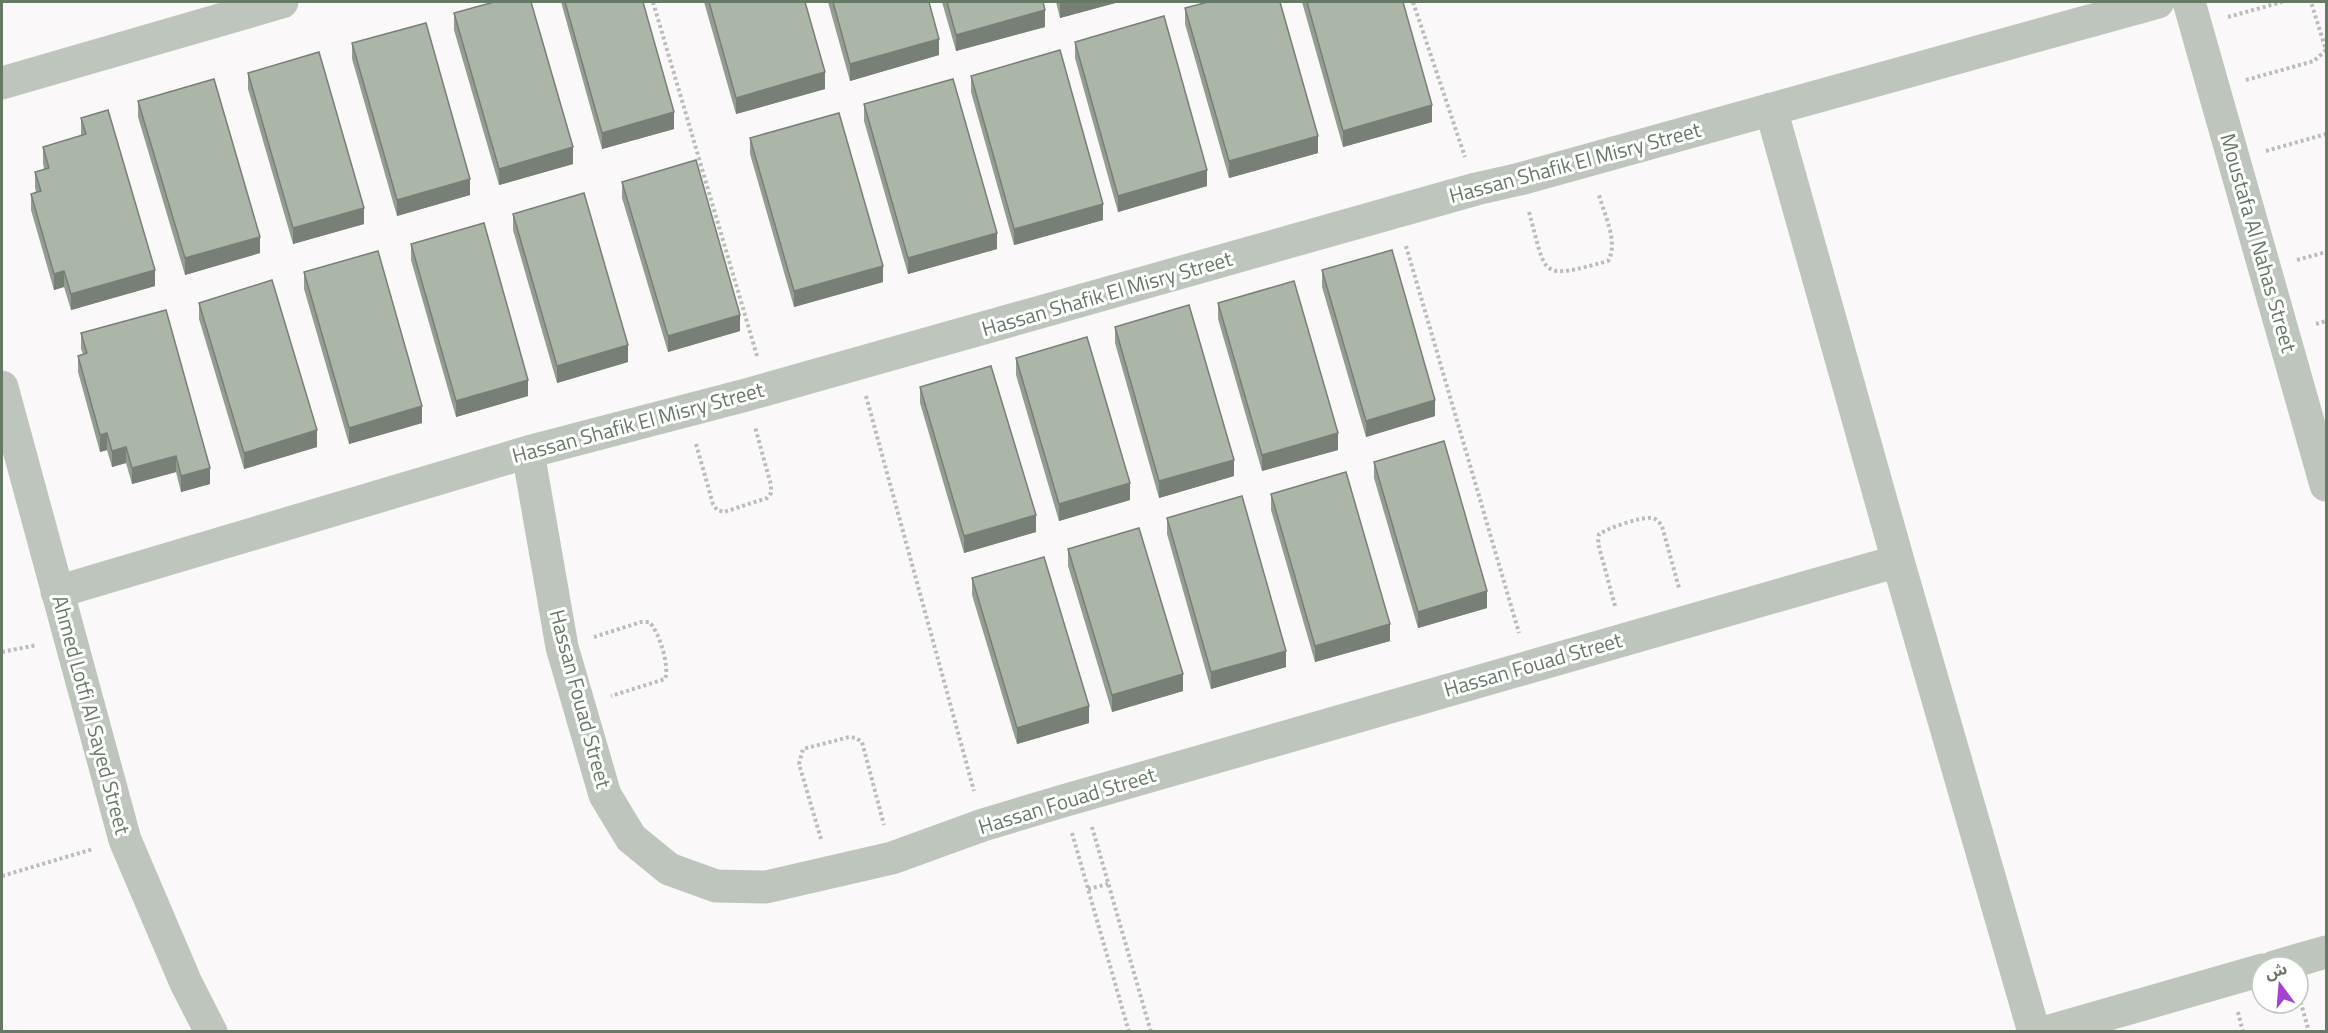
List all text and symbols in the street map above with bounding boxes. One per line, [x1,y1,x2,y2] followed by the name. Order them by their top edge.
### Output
[1445,113,1705,211] street label: Hassan Shafik El Misry Street
[2212,129,2306,357] street label: Moustafa Al Nahas Street
[978,242,1236,344] street label: Hassan Shafik El Misry Street
[508,373,768,471] street label: Hassan Shafik El Misry Street
[45,592,139,838] street label: Ahmed Lotfi Al Sayed Street
[542,606,620,792] street label: Hassan Fouad Street
[1440,623,1626,705] street label: Hassan Fouad Street
[974,758,1160,842] street label: Hassan Fouad Street
[2250,955,2310,1015] north arrow
[2262,956,2290,985] text: ش

